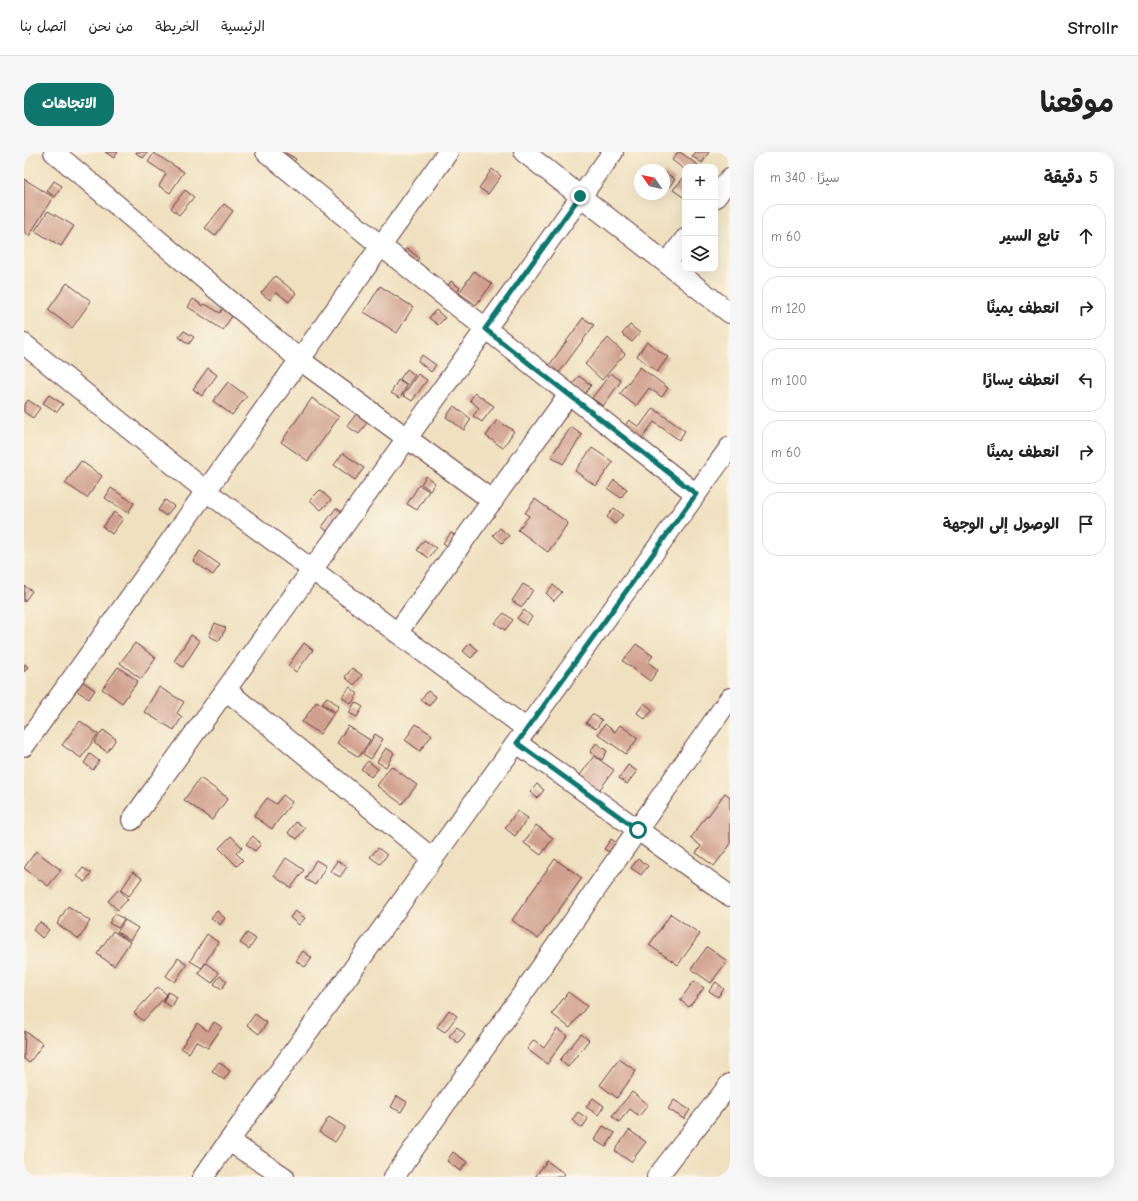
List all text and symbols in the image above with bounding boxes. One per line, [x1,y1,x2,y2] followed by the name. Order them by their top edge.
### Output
[1068,17,1118,39] text: Strollr
[20,18,67,35] text: اتصل بنا
[89,18,133,35] text: من نحن
[155,18,199,35] text: الخريطة
[221,18,265,35] text: الرئيسية
[24,83,114,126] button: الاتجاهات
[1040,87,1114,119] text: موقعنا
[634,164,670,200] north arrow
[682,164,718,272] map controls
[682,164,718,200] button: +
[1044,168,1098,187] text: 5 دقيقة
[770,170,840,185] text: سيرًا · 340 m
[571,187,589,205] route end
[682,200,718,236] button: −
[1075,225,1097,247] icon: ahead
[1000,227,1059,245] text: تابع السير
[771,229,801,244] text: 60 m
[682,236,718,272] button: layers
[1075,297,1097,319] icon: right
[987,299,1059,317] text: انعطف يمينًا
[771,301,806,316] text: 120 m
[1075,369,1097,391] icon: left
[983,371,1059,389] text: انعطف يسارًا
[771,373,807,388] text: 100 m
[1075,441,1097,463] icon: right
[987,443,1059,461] text: انعطف يمينًا
[771,445,801,460] text: 60 m
[1075,513,1097,535] icon: arrive
[943,515,1059,533] text: الوصول إلى الوجهة
[629,821,647,839] route start

